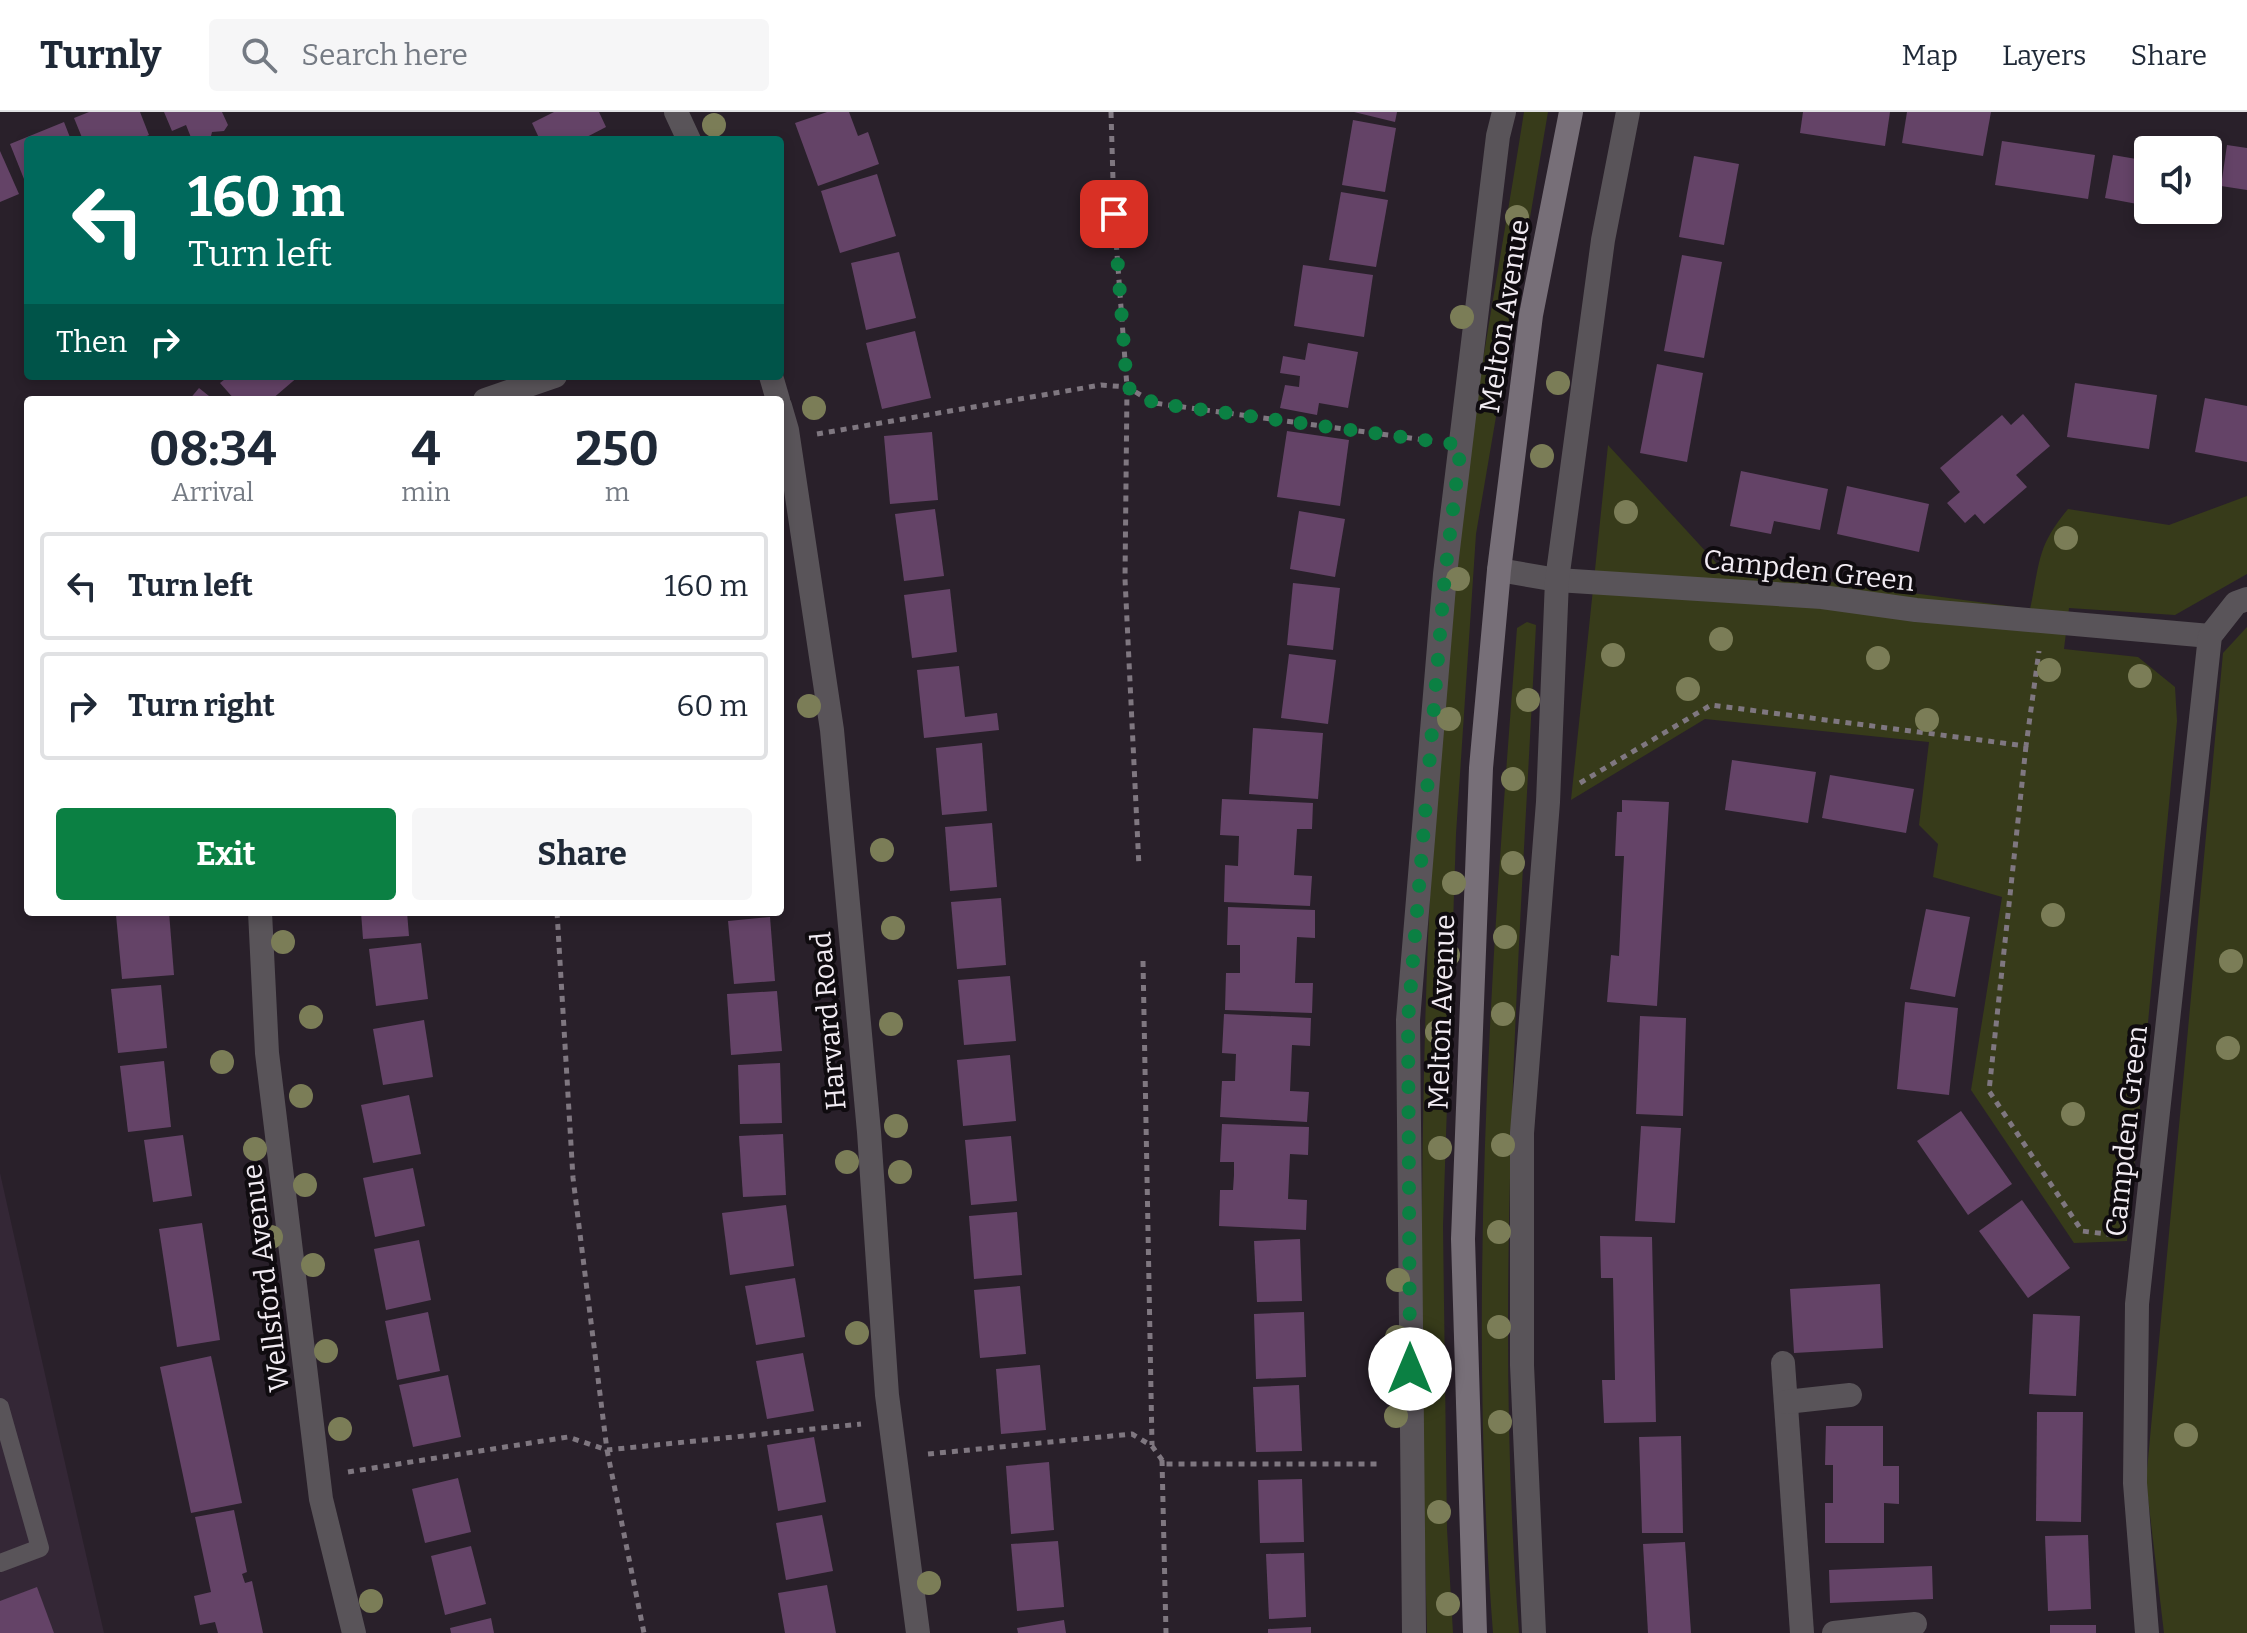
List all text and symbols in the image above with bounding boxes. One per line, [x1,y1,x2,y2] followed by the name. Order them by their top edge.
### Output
[209,19,769,91] search box
[40,32,161,78] text: Turnly
[237,33,281,77] icon: search
[301,37,468,73] text: Search here
[1901,39,1958,72] text: Map
[2002,39,2086,72] text: Layers
[2130,39,2207,72] text: Share
[2134,136,2222,224] map controls
[2134,136,2222,224] button: sound
[188,164,344,231] text: 160 m
[56,168,160,272] icon: left
[1080,180,1148,248] pin
[1092,192,1136,236] icon: arrive
[1473,217,1536,415] street label: Melton Avenue
[188,232,332,276] text: Turn left
[143,320,187,364] icon: right
[56,324,127,360] text: Then
[149,420,276,478] text: 08:34
[411,420,440,478] text: 4
[575,420,659,478] text: 250
[171,477,254,508] text: Arrival
[401,477,450,508] text: min
[605,477,630,508] text: m
[1702,543,1916,598] street label: Campden Green
[60,564,104,608] icon: left
[128,568,253,604] text: Turn left
[664,568,748,604] text: 160 m
[60,684,104,728] icon: right
[128,688,275,724] text: Turn right
[677,688,748,724] text: 60 m
[56,808,396,900] button: Exit
[412,808,752,900] button: Share
[1422,914,1461,1110] street label: Melton Avenue
[804,930,853,1112] street label: Harvard Road
[2099,1024,2154,1238] street label: Campden Green
[235,1162,296,1394] street label: Wellsford Avenue
[1368,1327,1452,1411] position arrow

